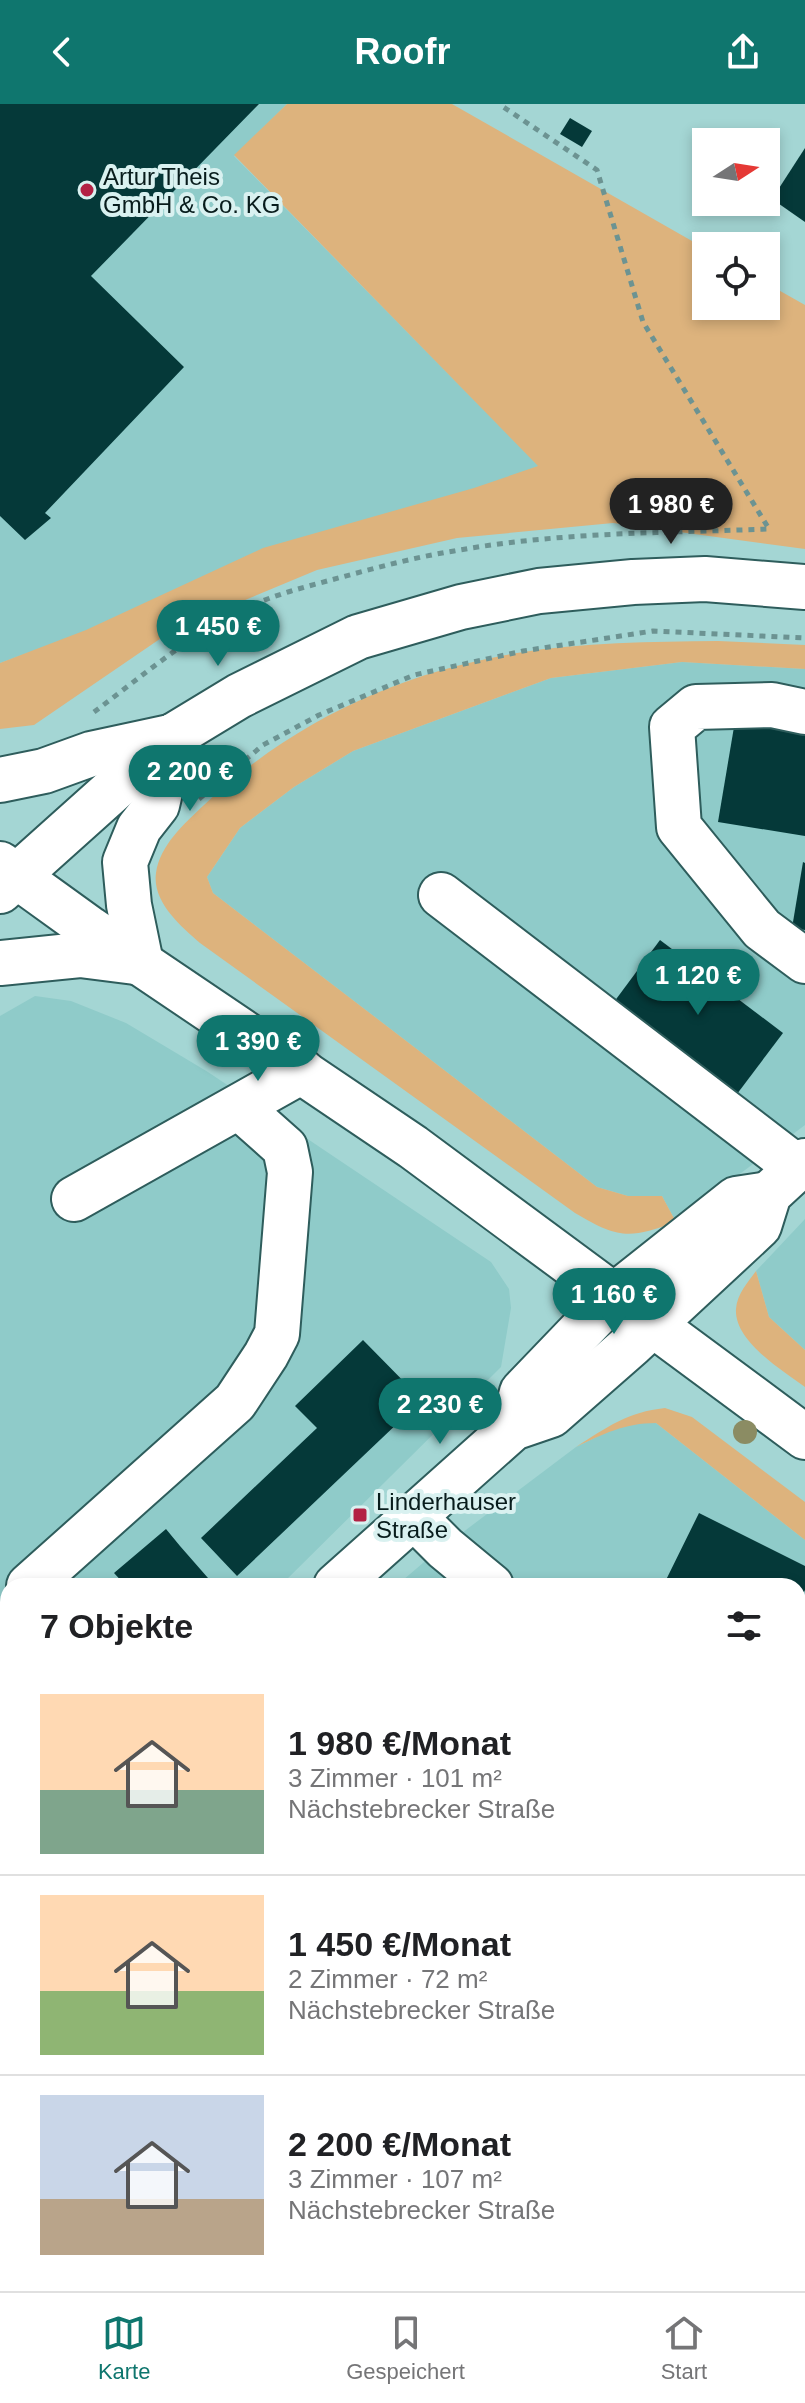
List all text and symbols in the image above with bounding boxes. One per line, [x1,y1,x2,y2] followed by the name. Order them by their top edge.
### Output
[40,30,84,74] icon: back
[721,30,765,74] icon: share
[355,31,450,72] text: Roofr
[692,128,780,216] north arrow
[692,128,780,320] map controls
[103,163,280,218] place label: Artur Theis GmbH & Co. KG
[78,181,96,199] marker: Artur Theis GmbH & Co. KG
[692,232,780,320] button: locate
[597,478,745,546] pin: 1 980 €
[628,489,714,519] text: 1 980 €
[144,600,292,668] pin: 1 450 €
[175,611,261,641] text: 1 450 €
[116,745,264,813] pin: 2 200 €
[147,756,233,786] text: 2 200 €
[624,949,772,1017] pin: 1 120 €
[655,960,741,990] text: 1 120 €
[184,1015,332,1083] pin: 1 390 €
[215,1026,301,1056] text: 1 390 €
[540,1268,688,1336] pin: 1 160 €
[571,1279,657,1309] text: 1 160 €
[366,1378,514,1446] pin: 2 230 €
[397,1389,483,1419] text: 2 230 €
[376,1488,516,1543] place label: Linderhauser Straße
[351,1506,369,1524] marker: Linderhauser Straße
[722,1604,766,1648] icon: filters
[40,1607,193,1645] text: 7 Objekte
[288,1724,511,1762] text: 1 980 €/Monat
[104,1726,200,1822] icon: home
[288,1763,502,1793] text: 3 Zimmer · 101 m²
[288,1794,555,1824] text: Nächstebrecker Straße
[288,1925,511,1963] text: 1 450 €/Monat
[104,1927,200,2023] icon: home
[288,1964,487,1994] text: 2 Zimmer · 72 m²
[288,1995,555,2025] text: Nächstebrecker Straße
[288,2125,511,2163] text: 2 200 €/Monat
[104,2127,200,2223] icon: home
[288,2164,502,2194] text: 3 Zimmer · 107 m²
[288,2195,555,2225] text: Nächstebrecker Straße
[98,2311,150,2385] tab: Karte
[346,2311,465,2385] tab: Gespeichert
[661,2311,707,2385] tab: Start

